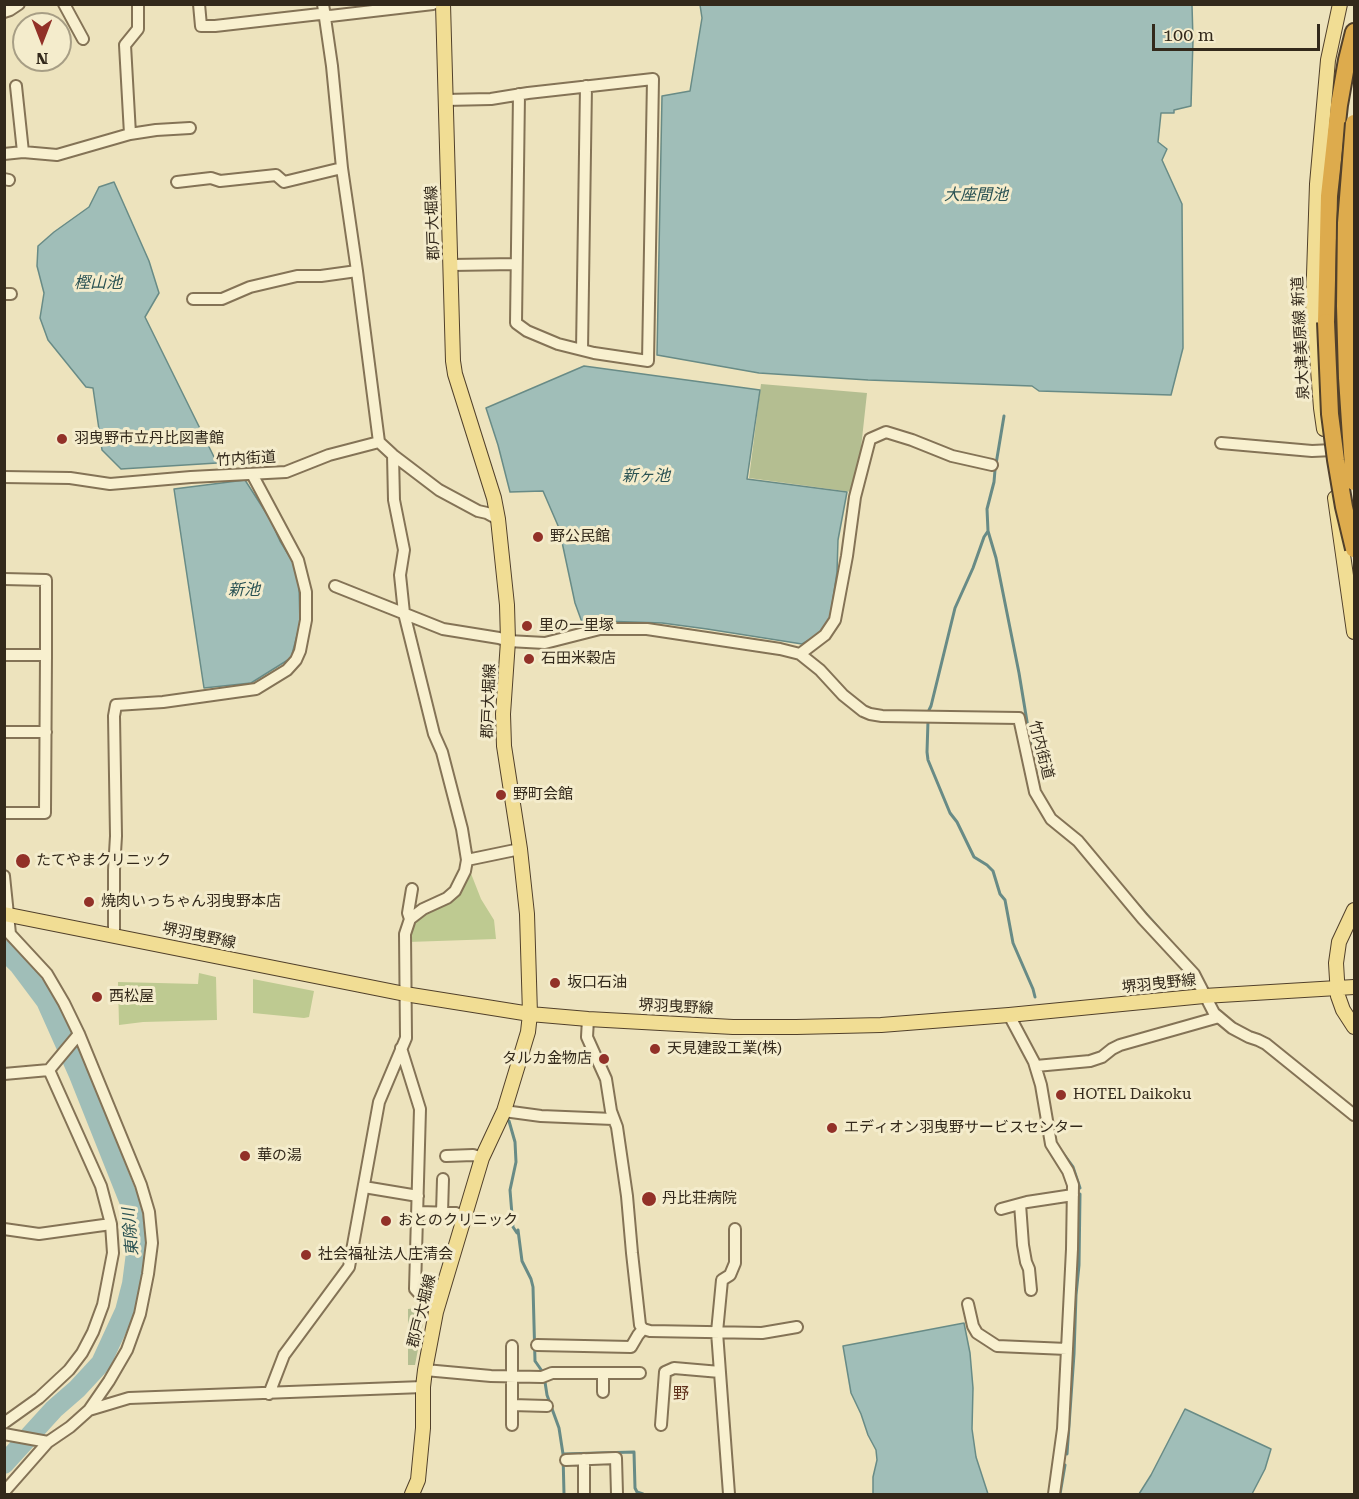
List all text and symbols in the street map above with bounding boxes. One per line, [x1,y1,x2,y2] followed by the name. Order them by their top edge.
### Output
[12,12,72,72] north arrow
[1155,12,1323,50] scale bar
[1163,24,1214,45] text: 100 m
[36,49,48,68] text: N
[423,185,443,261] street label: 郡戸大堀線
[944,185,1008,205] water label: 大座間池
[74,273,122,293] water label: 樫山池
[1289,276,1313,400] street label: 泉大津美原線 新道
[74,430,224,448] place label: 羽曳野市立丹比図書館
[55,432,69,446] marker: 羽曳野市立丹比図書館
[216,448,276,470] street label: 竹内街道
[622,466,670,486] water label: 新ヶ池
[550,528,610,546] place label: 野公民館
[531,530,545,544] marker: 野公民館
[228,580,260,600] water label: 新池
[539,617,614,635] place label: 里の一里塚
[520,619,534,633] marker: 里の一里塚
[541,650,616,668] place label: 石田米穀店
[522,652,536,666] marker: 石田米穀店
[479,663,499,739] street label: 郡戸大堀線
[1025,719,1057,781] street label: 竹内街道
[513,786,573,804] place label: 野町会館
[494,788,508,802] marker: 野町会館
[14,852,32,870] marker: たてやまクリニック
[36,852,171,870] place label: たてやまクリニック
[101,893,281,911] place label: 焼肉いっちゃん羽曳野本店
[82,895,96,909] marker: 焼肉いっちゃん羽曳野本店
[160,919,238,953] street label: 堺羽曳野線
[1121,971,1197,997] street label: 堺羽曳野線
[567,974,627,992] place label: 坂口石油
[548,976,562,990] marker: 坂口石油
[109,988,154,1006] place label: 西松屋
[90,990,104,1004] marker: 西松屋
[638,996,714,1018] street label: 堺羽曳野線
[667,1040,782,1058] place label: 天見建設工業(株)
[648,1042,662,1056] marker: 天見建設工業(株)
[502,1050,592,1068] place label: タルカ金物店
[597,1052,611,1066] marker: タルカ金物店
[1073,1086,1191,1104] place label: HOTEL Daikoku
[1054,1088,1068,1102] marker: HOTEL Daikoku
[844,1119,1084,1137] place label: エディオン羽曳野サービスセンター
[825,1121,839,1135] marker: エディオン羽曳野サービスセンター
[257,1147,302,1165] place label: 華の湯
[238,1149,252,1163] marker: 華の湯
[640,1190,658,1208] marker: 丹比荘病院
[662,1190,737,1208] place label: 丹比荘病院
[119,1207,143,1257] water label: 東除川
[398,1212,518,1230] place label: おとのクリニック
[379,1214,393,1228] marker: おとのクリニック
[318,1246,453,1264] place label: 社会福祉法人庄清会
[299,1248,313,1262] marker: 社会福祉法人庄清会
[404,1272,440,1350] street label: 郡戸大堀線
[673,1384,689,1404] district label: 野

